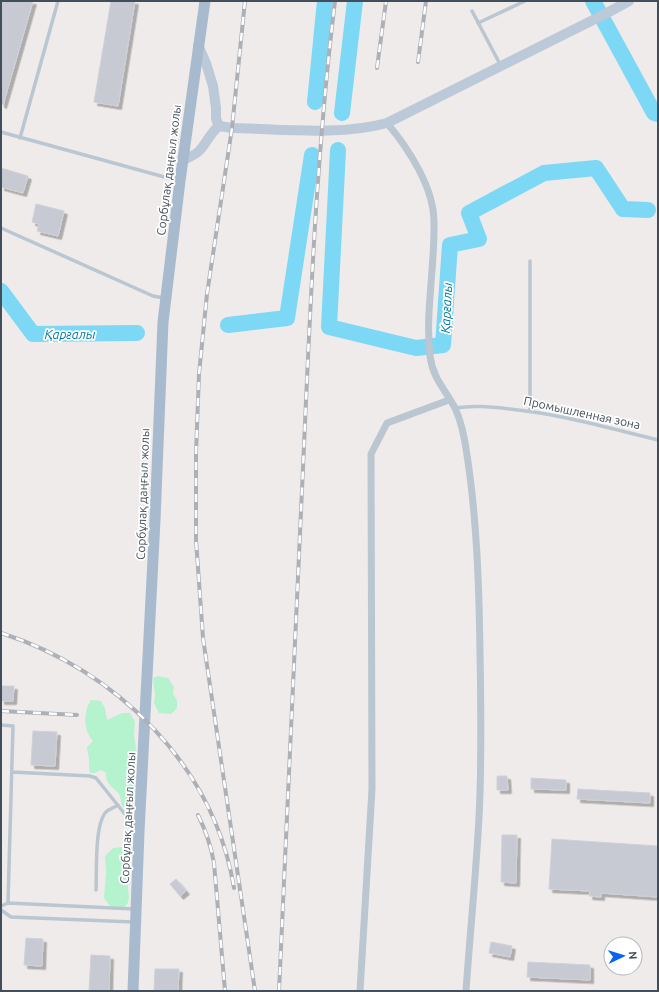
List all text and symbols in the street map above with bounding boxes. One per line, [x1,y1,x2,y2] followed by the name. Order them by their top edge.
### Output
[154,104,183,236] street label: Сорбұлақ даңғыл жолы
[438,282,454,334] water label: Қарғалы
[45,327,96,341] water label: Қарғалы
[523,394,642,431] street label: Промышленная зона
[134,428,151,560] street label: Сорбұлақ даңғыл жолы
[118,752,137,884] street label: Сорбұлақ даңғыл жолы
[603,936,643,976] north arrow
[627,951,639,960] text: N

